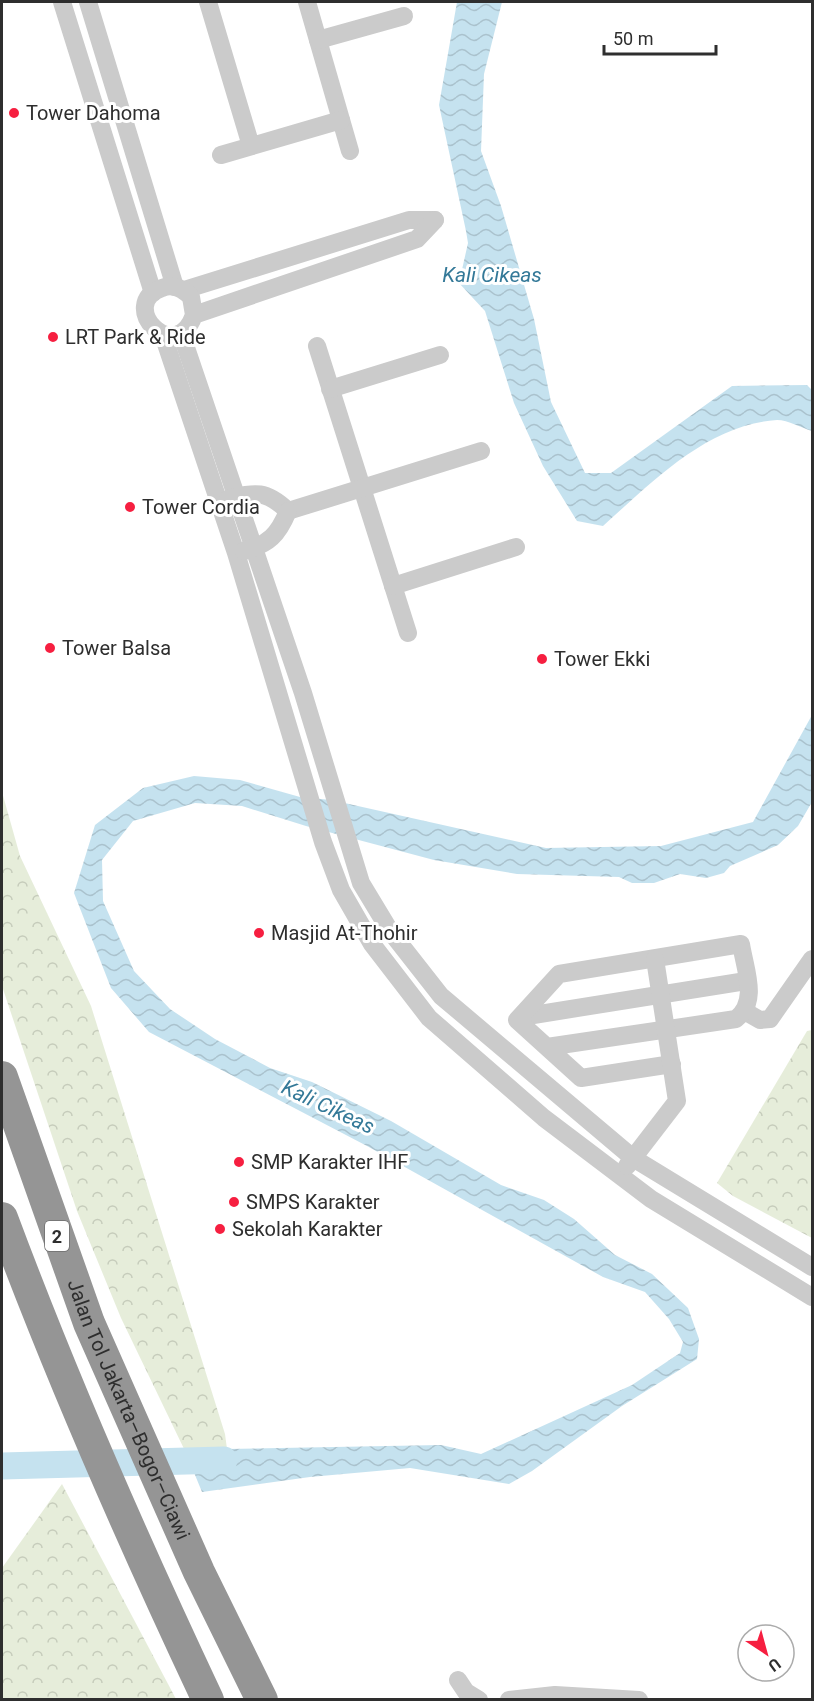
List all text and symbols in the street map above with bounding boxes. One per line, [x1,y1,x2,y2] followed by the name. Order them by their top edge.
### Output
[604,18,716,56] scale bar
[613,28,653,49] text: 50 m
[26,101,161,125] place label: Tower Dahoma
[7,106,21,120] marker: Tower Dahoma
[442,263,542,287] water label: Kali Cikeas
[65,325,206,349] place label: LRT Park & Ride
[46,330,60,344] marker: LRT Park & Ride
[142,495,260,519] place label: Tower Cordia
[123,500,137,514] marker: Tower Cordia
[62,636,171,660] place label: Tower Balsa
[43,641,57,655] marker: Tower Balsa
[554,647,650,671] place label: Tower Ekki
[535,652,549,666] marker: Tower Ekki
[271,921,418,945] place label: Masjid At-Thohir
[252,926,266,940] marker: Masjid At-Thohir
[278,1075,378,1139] water label: Kali Cikeas
[251,1150,408,1174] place label: SMP Karakter IHF
[232,1155,246,1169] marker: SMP Karakter IHF
[246,1190,380,1214] place label: SMPS Karakter
[227,1195,241,1209] marker: SMPS Karakter
[232,1217,383,1241] place label: Sekolah Karakter
[45,1221,69,1251] road number: 2
[213,1222,227,1236] marker: Sekolah Karakter
[62,1276,195,1544] street label: Jalan Tol Jakarta–Bogor–Ciawi
[736,1623,796,1683] north arrow
[765,1654,784,1676] text: U

